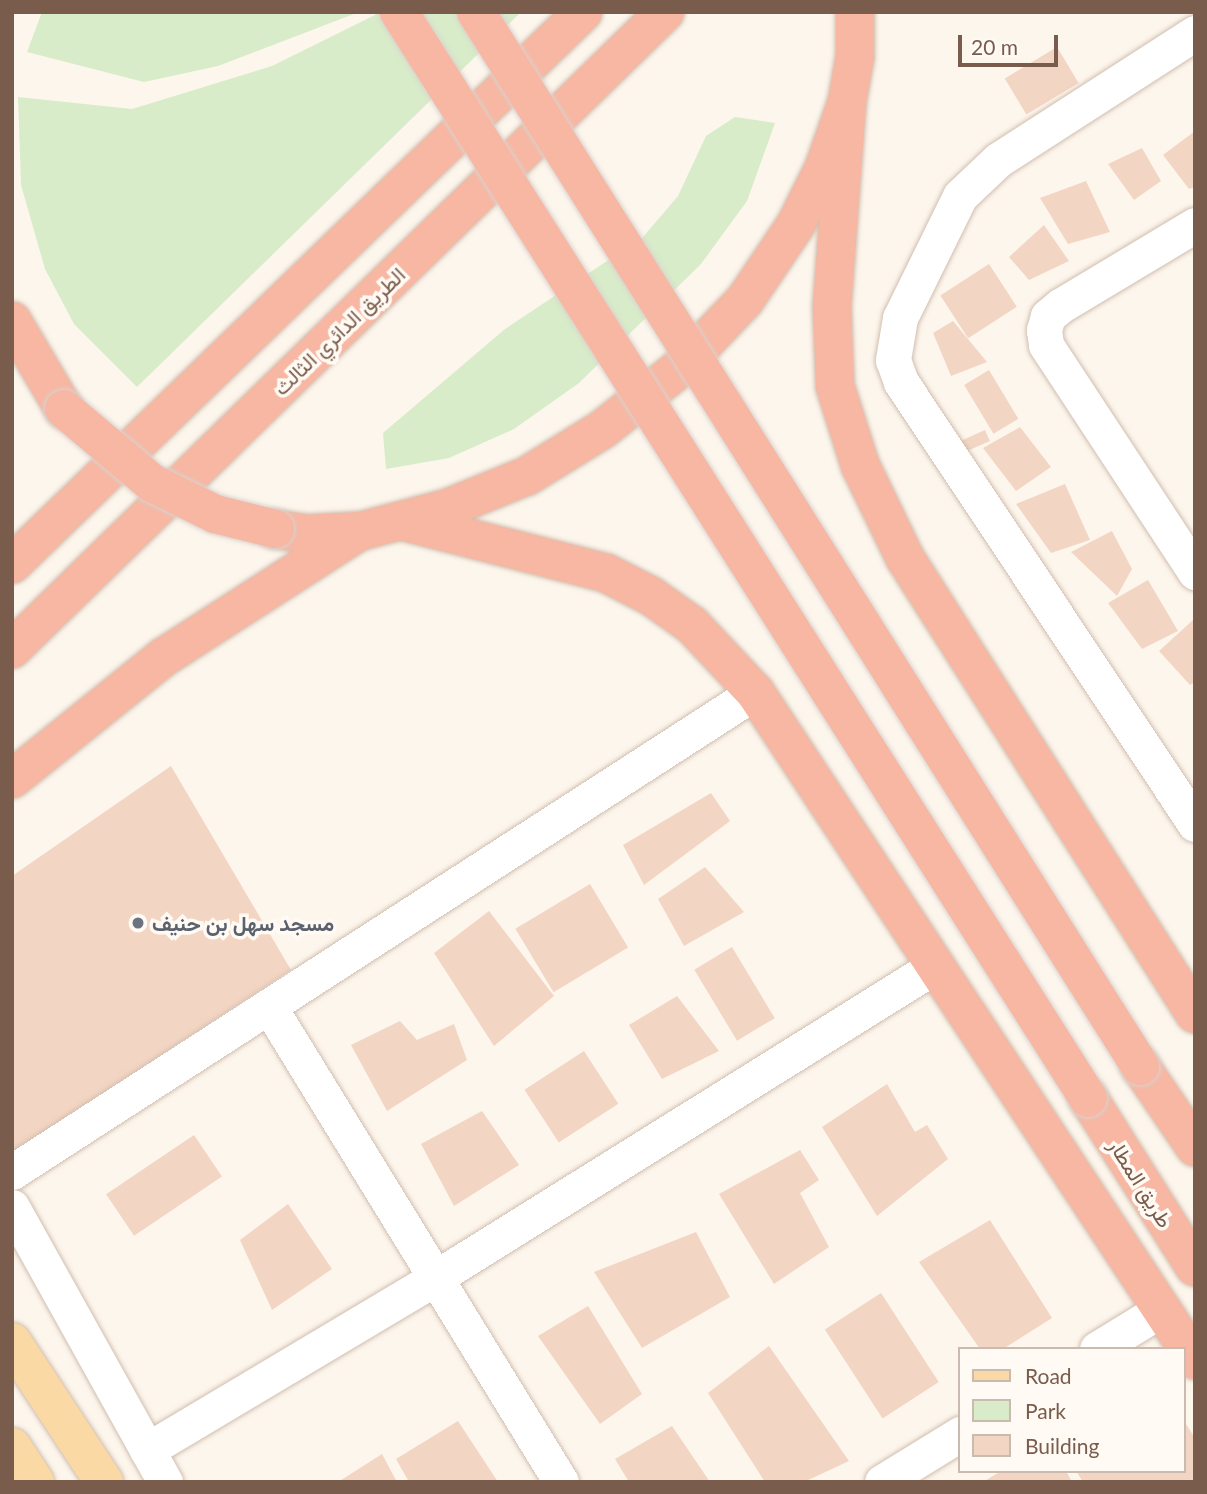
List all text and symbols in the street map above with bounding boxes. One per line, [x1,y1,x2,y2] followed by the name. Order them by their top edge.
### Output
[962,21,1062,65] scale bar
[971,34,1018,59] text: 20 m
[268,262,410,400] street label: الطريق الدائري الثالث
[152,910,334,936] place label: مسجد سهل بن حنيف
[130,915,146,931] marker: مسجد سهل بن حنيف
[1104,1134,1178,1232] street label: طريق المطار
[958,1347,1186,1473] legend
[1025,1363,1072,1388] text: Road
[1025,1398,1066,1423] text: Park
[1025,1433,1100,1458] text: Building

